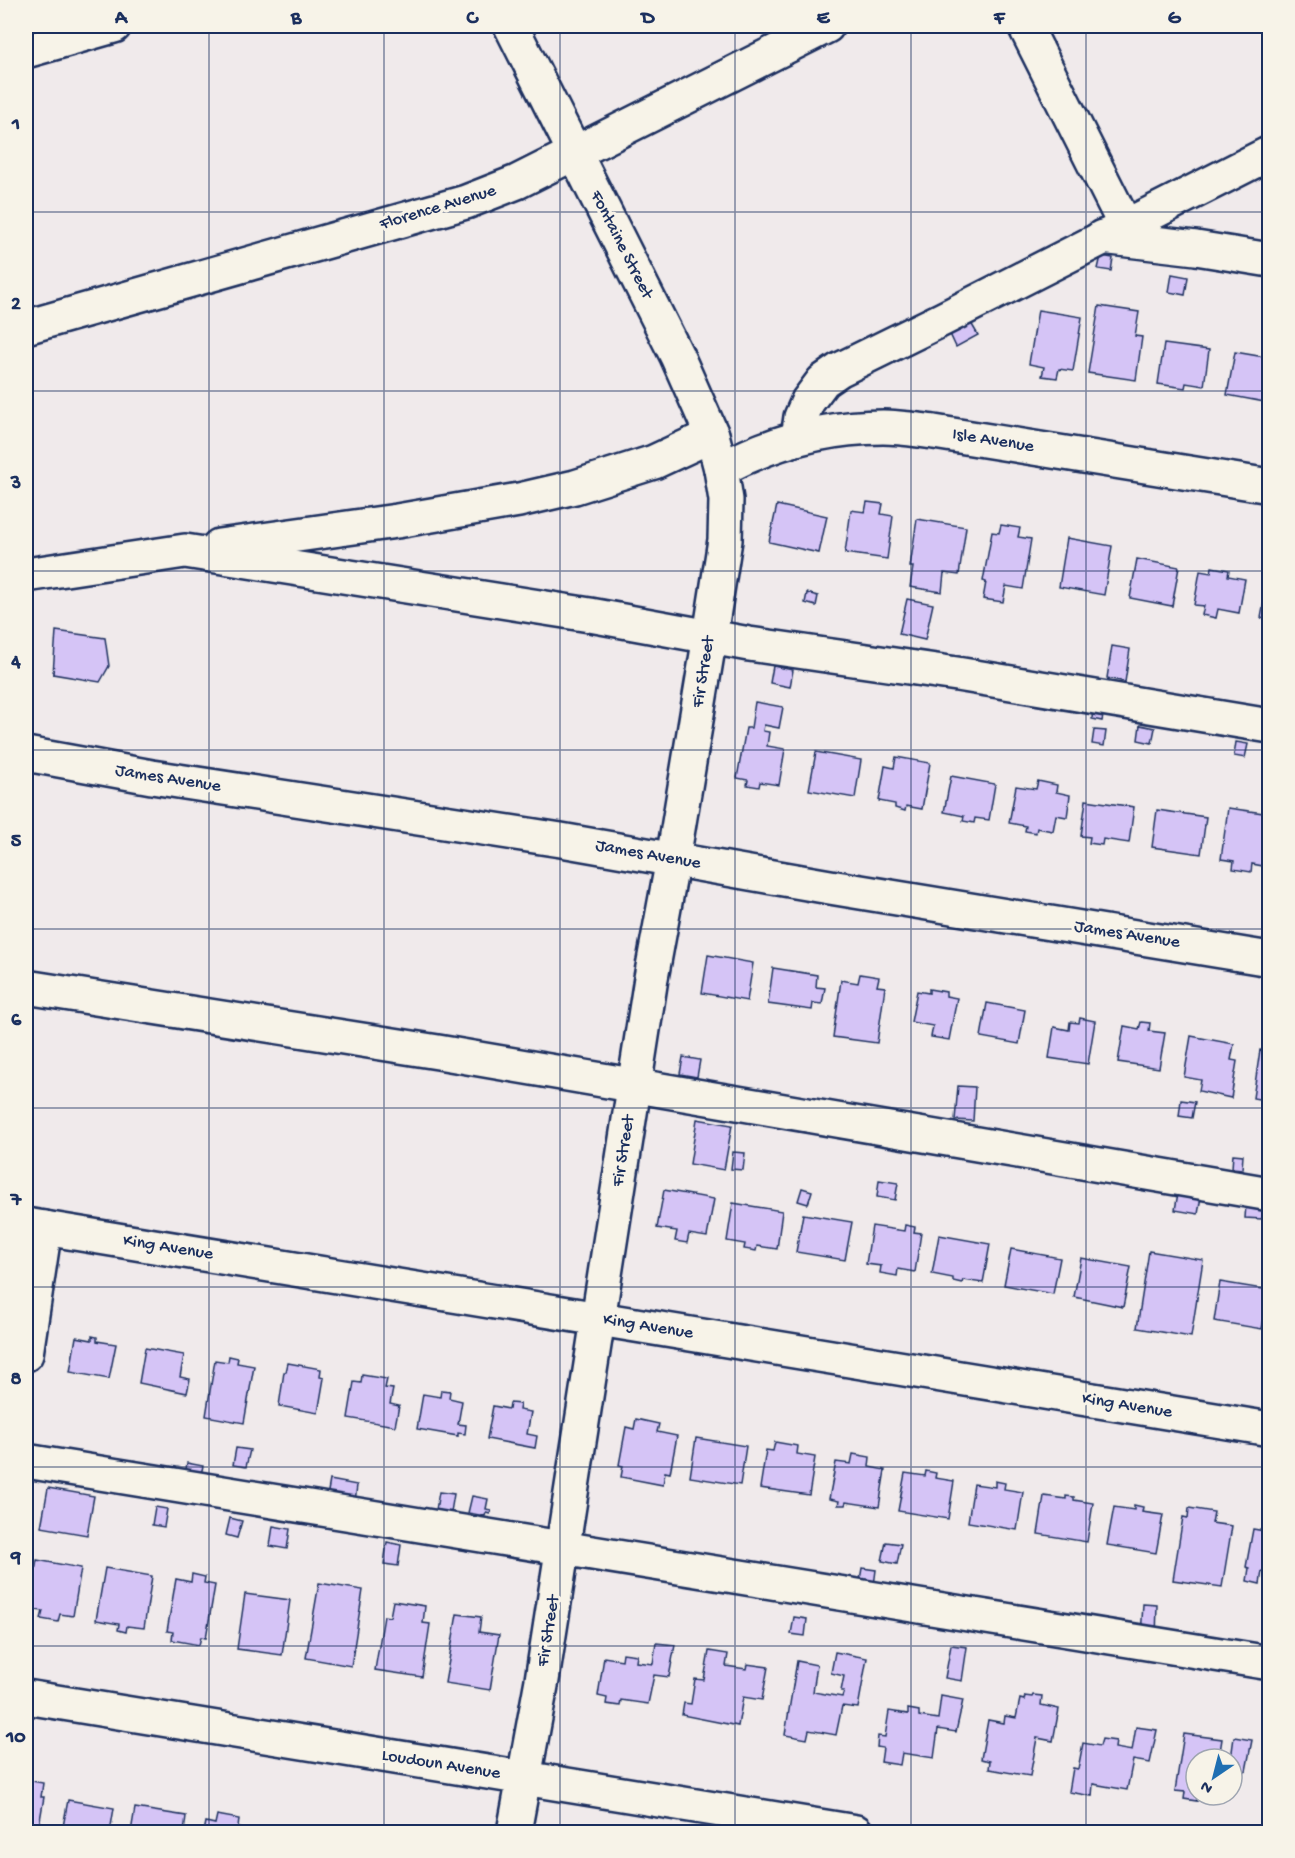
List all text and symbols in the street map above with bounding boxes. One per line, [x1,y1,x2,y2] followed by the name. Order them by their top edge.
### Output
[114,8,129,31] text: A
[290,8,302,31] text: B
[466,8,480,31] text: C
[639,8,655,31] text: D
[817,8,831,31] text: E
[993,8,1006,31] text: F
[1168,8,1182,31] text: G
[11,114,20,137] text: 1
[376,180,499,236] street label: Florence Avenue
[584,187,658,304] street label: Fontaine Street
[11,294,21,317] text: 2
[951,424,1036,458] street label: Isle Avenue
[10,473,21,496] text: 3
[688,633,720,710] street label: Fir Street
[10,652,21,675] text: 4
[114,760,223,798] street label: James Avenue
[11,831,22,854] text: 5
[594,835,703,875] street label: James Avenue
[1073,916,1182,954] street label: James Avenue
[11,1010,22,1033] text: 6
[608,1112,640,1189] street label: Fir Street
[10,1190,23,1213] text: 7
[121,1231,215,1266] street label: King Avenue
[601,1310,695,1345] street label: King Avenue
[11,1369,22,1392] text: 8
[1080,1389,1174,1424] street label: King Avenue
[10,1548,21,1571] text: 9
[533,1592,565,1669] street label: Fir Street
[5,1727,26,1750] text: 10
[380,1745,502,1785] street label: Loudoun Avenue
[1184,1747,1244,1807] north arrow
[1197,1775,1217,1797] text: N

